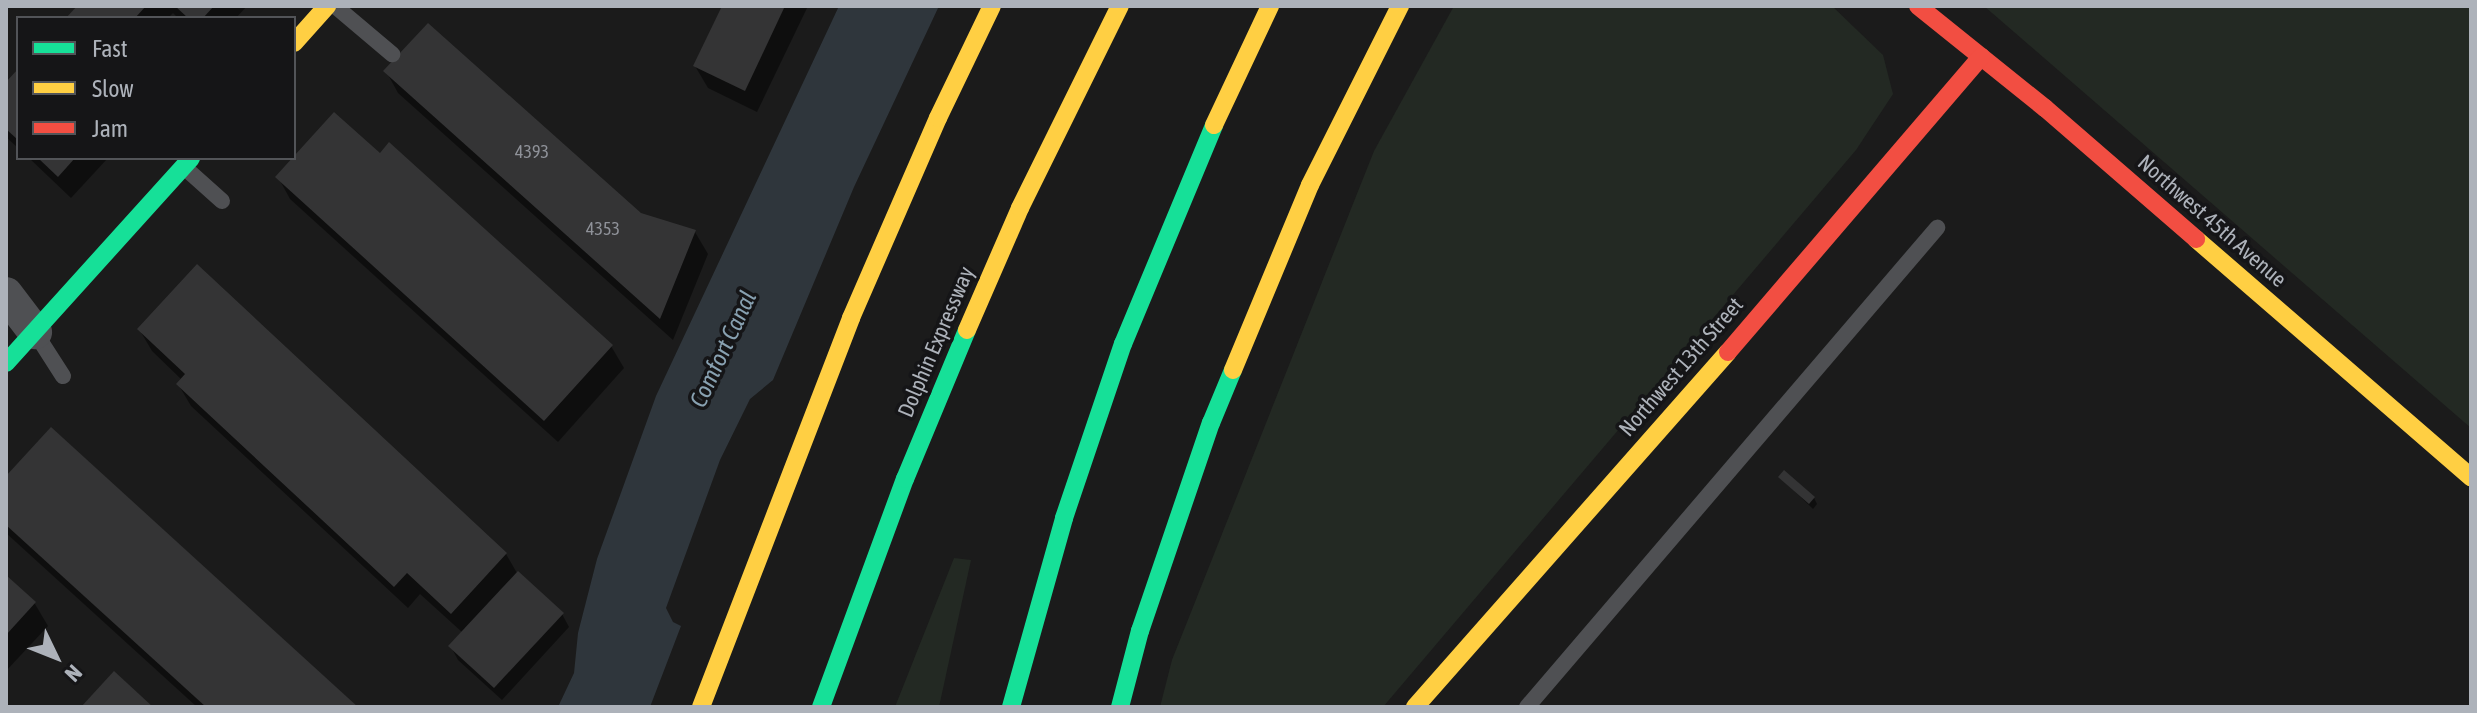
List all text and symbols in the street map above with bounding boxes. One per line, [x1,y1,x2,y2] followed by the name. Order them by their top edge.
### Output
[16,16,296,160] legend
[92,35,128,62] text: Fast
[92,75,134,102] text: Slow
[92,115,128,142] text: Jam
[515,141,549,163] house number: 4393
[2132,149,2292,293] street label: Northwest 45th Avenue
[586,218,620,240] house number: 4353
[892,263,980,421] street label: Dolphin Expressway
[683,286,763,412] water label: Comfort Canal
[1613,292,1749,442] street label: Northwest 13th Street
[16,617,96,697] north arrow
[60,660,87,687] text: N

